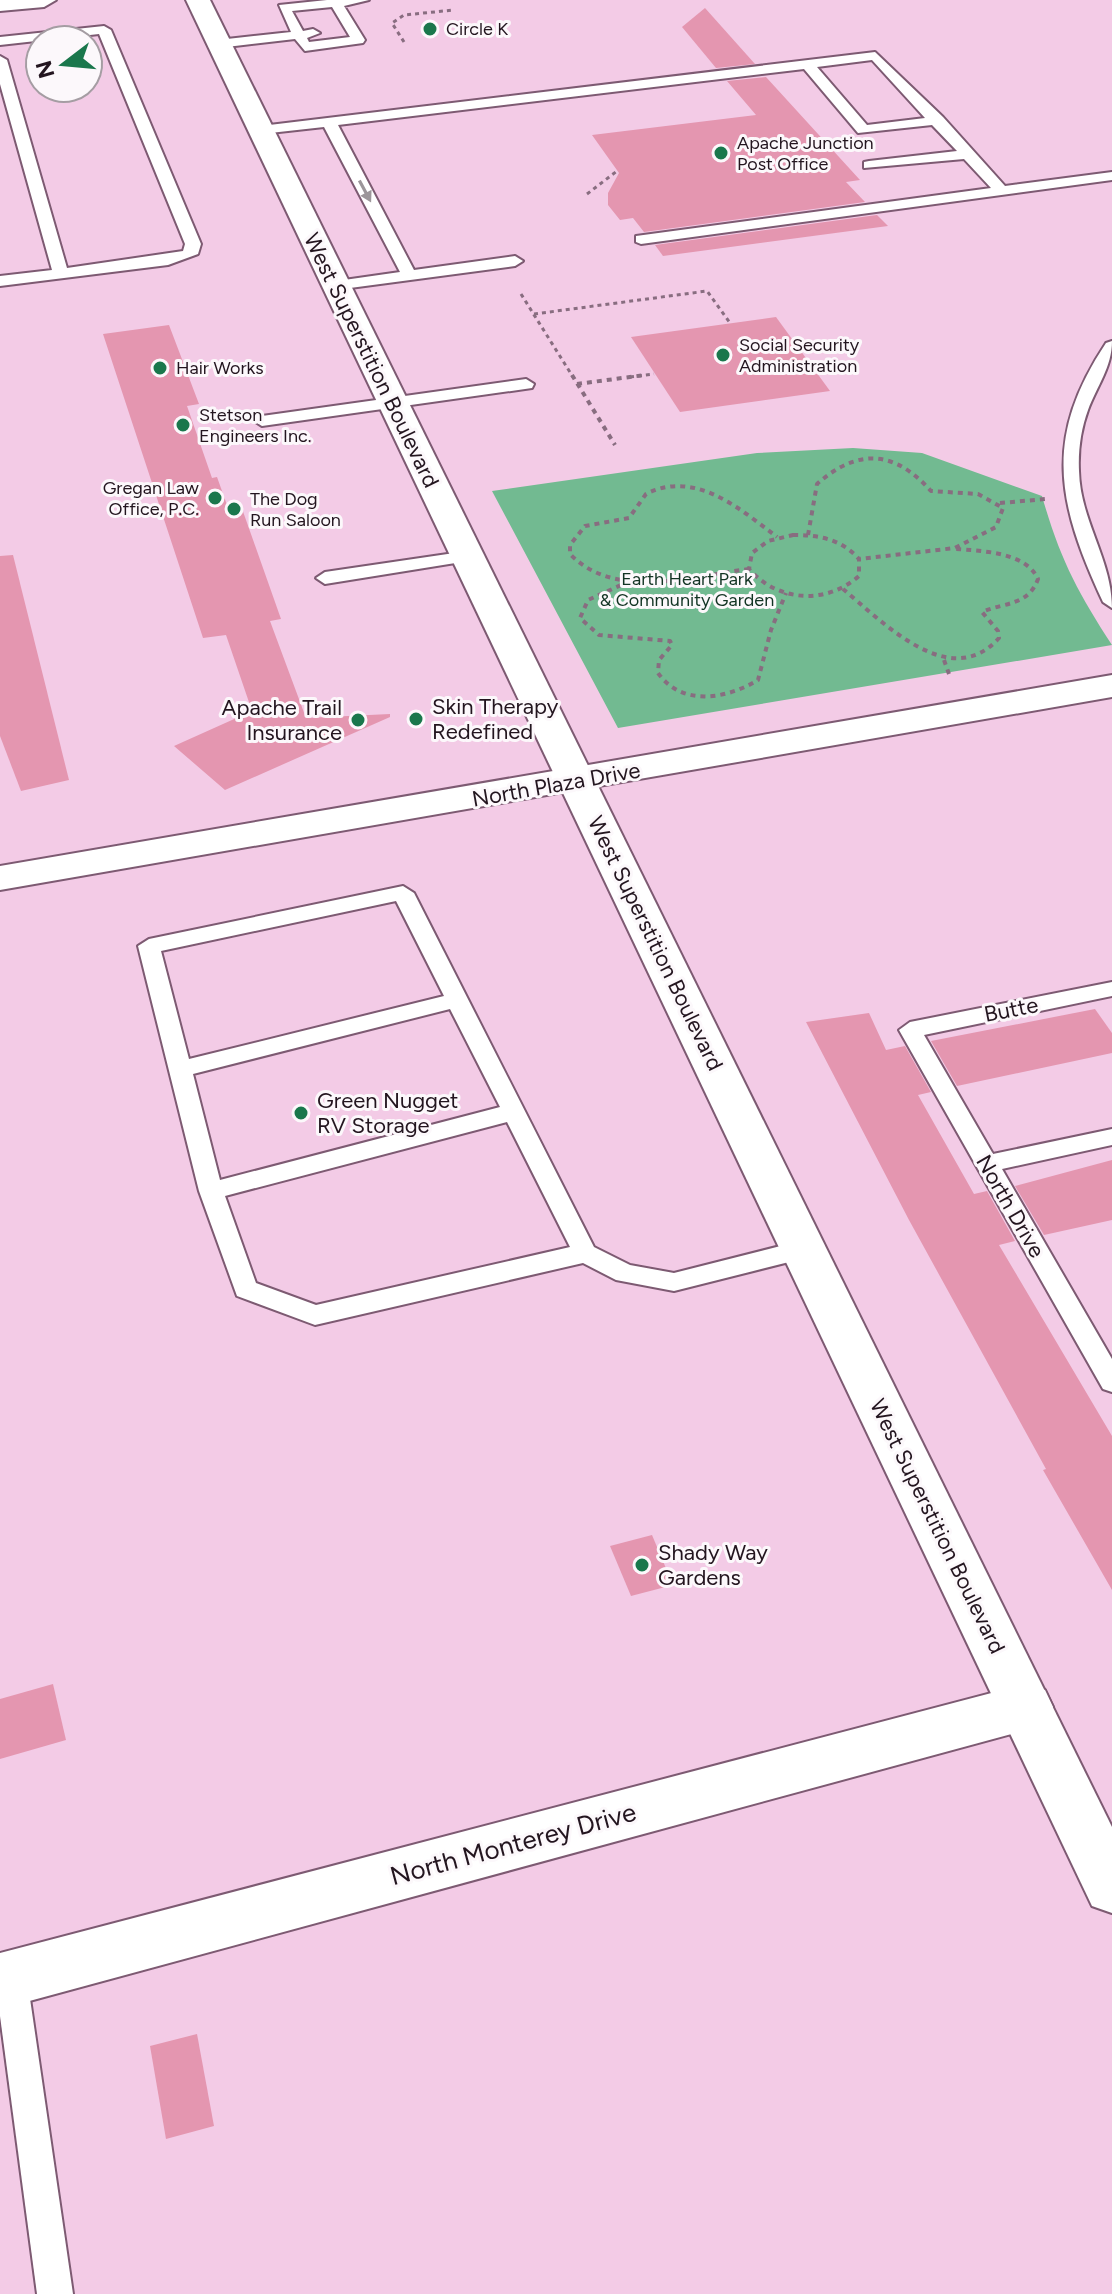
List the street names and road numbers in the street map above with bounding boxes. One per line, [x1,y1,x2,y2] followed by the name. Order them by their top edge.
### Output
[298,229,445,492] street label: West Superstition Boulevard
[470,756,642,813] street label: North Plaza Drive
[582,812,729,1075] street label: West Superstition Boulevard
[982,991,1040,1028] street label: Butte
[970,1150,1051,1262] street label: North Drive
[864,1395,1011,1658] street label: West Superstition Boulevard
[387,1796,639,1892] street label: North Monterey Drive

